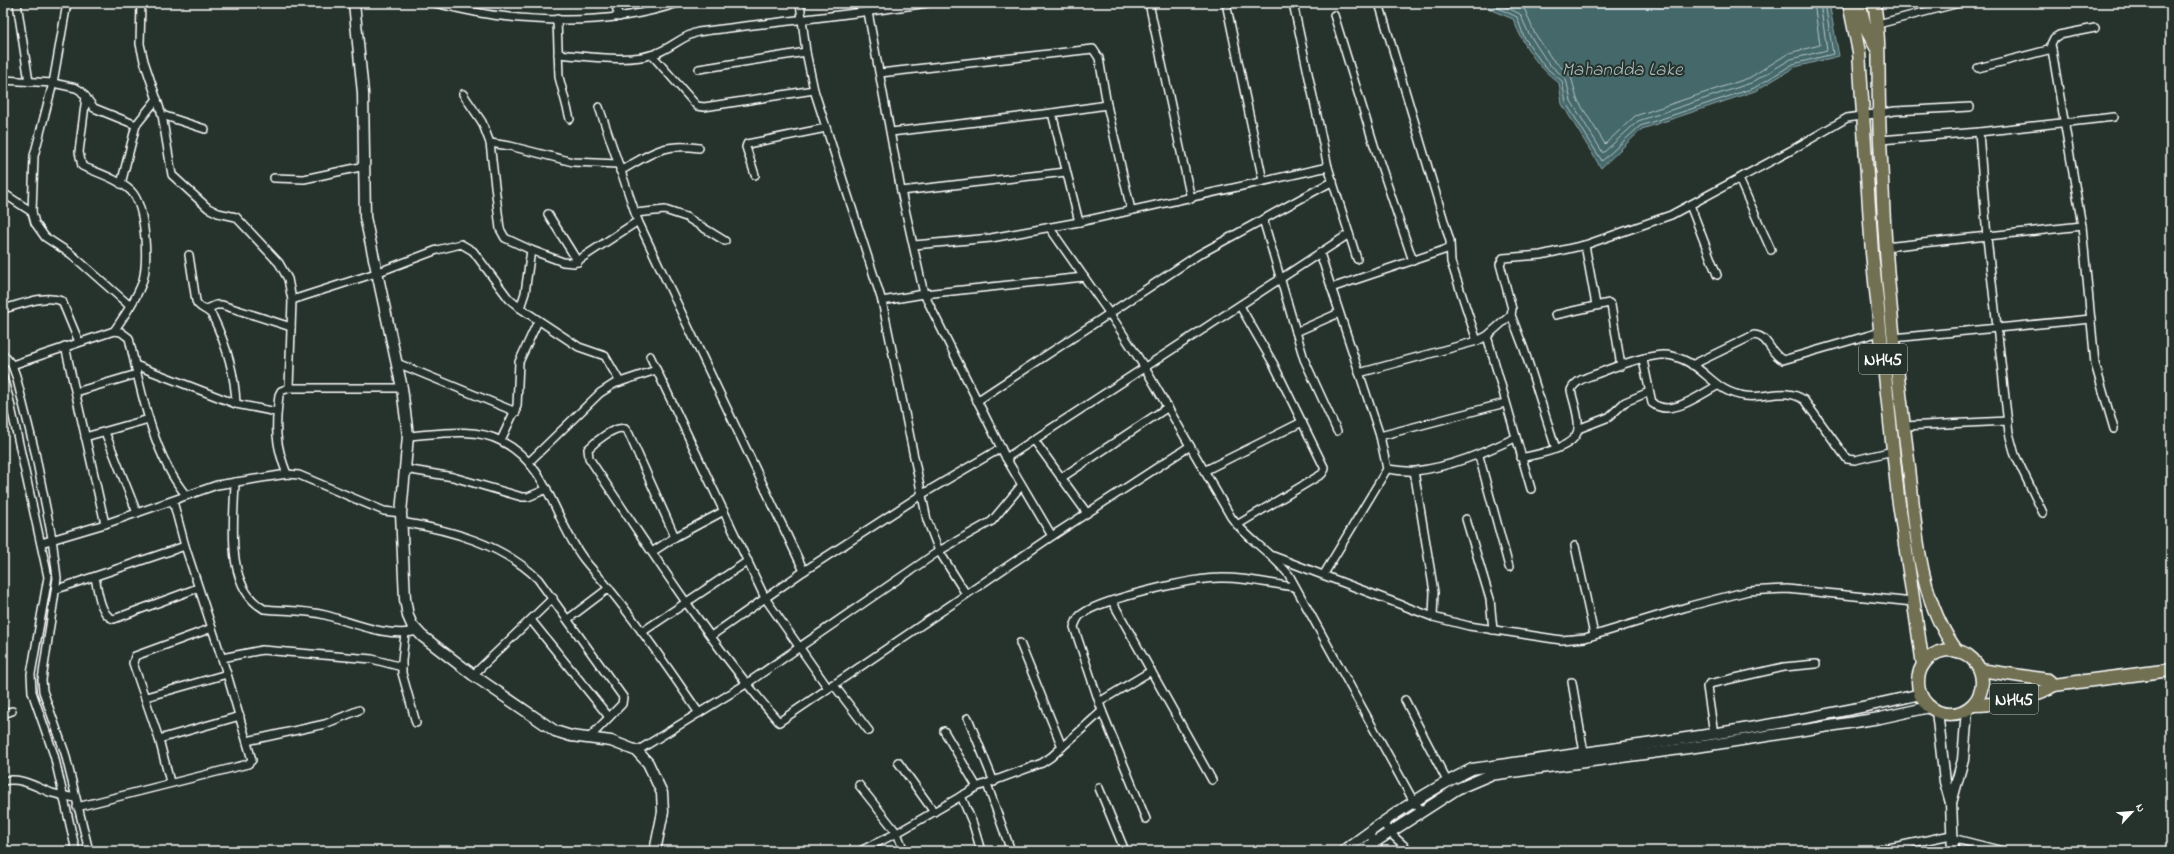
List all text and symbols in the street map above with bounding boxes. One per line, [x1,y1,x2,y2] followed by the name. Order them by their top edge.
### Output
[1562,57,1684,84] water label: Mahandda Lake
[1859,344,1907,374] road number: NH45
[1990,684,2038,714] road number: NH45
[2112,792,2152,832] north arrow
[2131,801,2149,815] text: N

